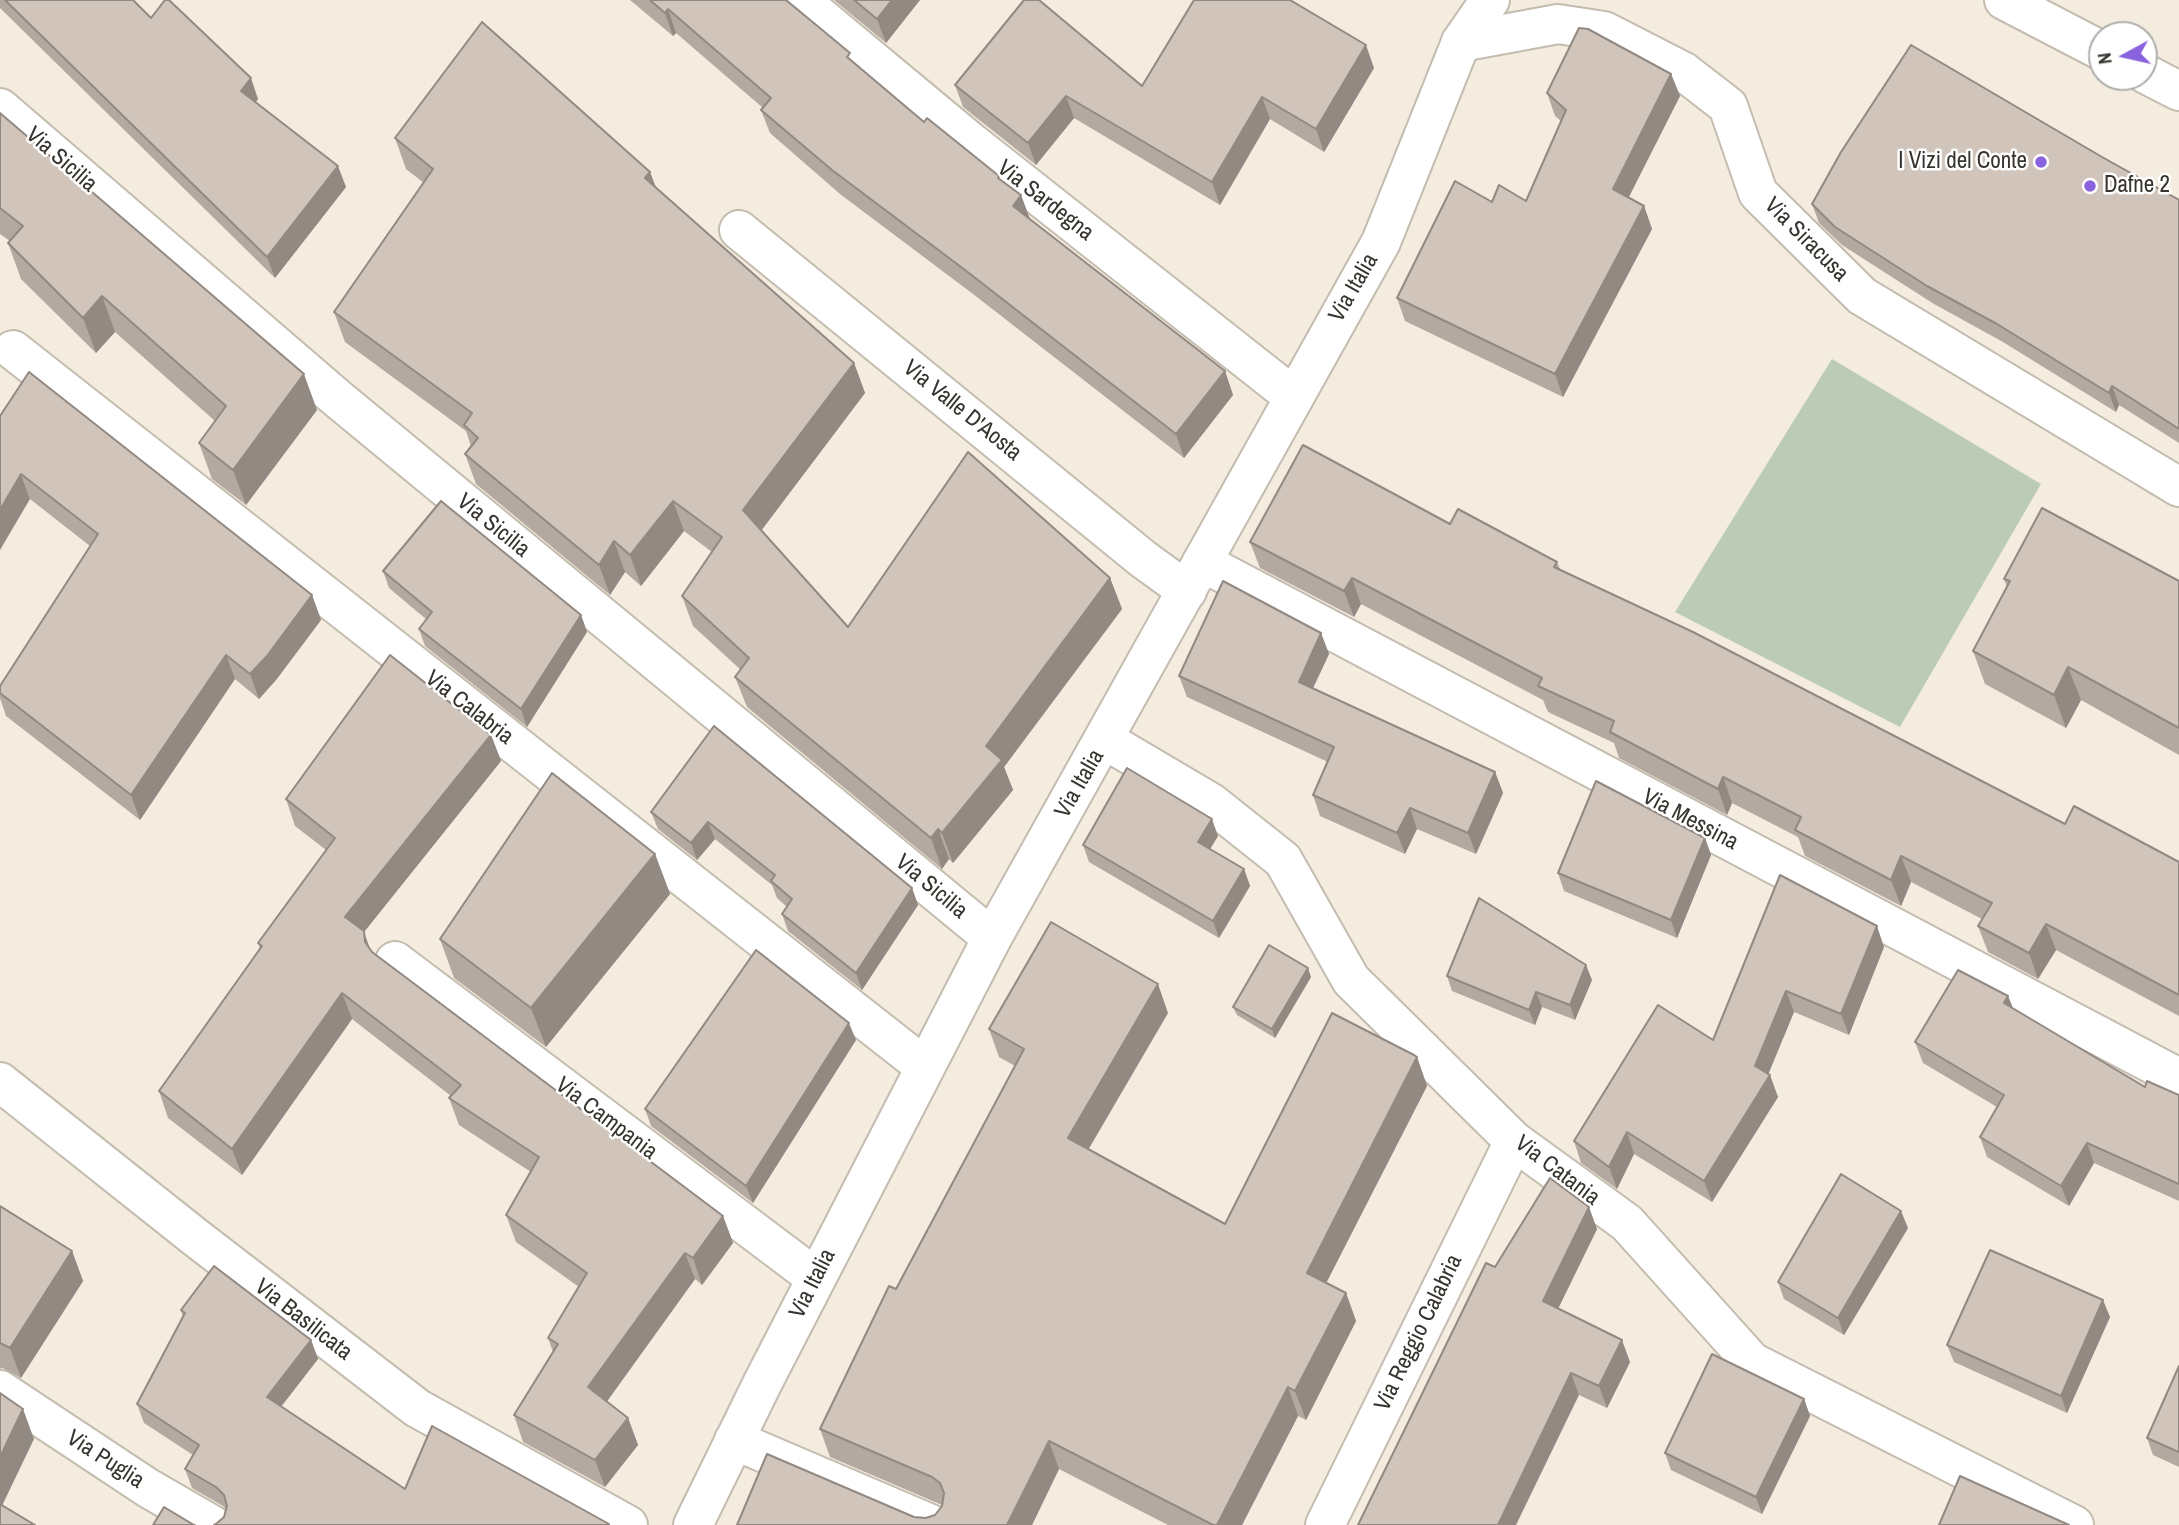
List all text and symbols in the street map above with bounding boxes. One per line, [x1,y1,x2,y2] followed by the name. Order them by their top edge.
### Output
[2088,21,2158,91] north arrow
[2091,51,2118,66] text: N
[20,121,102,199] street label: Via Sicilia
[1898,148,2027,176] place label: I Vizi del Conte
[2033,154,2049,170] marker: I Vizi del Conte
[991,155,1099,247] street label: Via Sardegna
[2104,172,2170,200] place label: Dafne 2
[2082,178,2098,194] marker: Dafne 2
[1758,192,1854,288] street label: Via Siracusa
[1324,249,1384,327] street label: Via Italia
[897,355,1027,467] street label: Via Valle D'Aosta
[451,488,535,564] street label: Via Sicilia
[419,665,519,751] street label: Via Calabria
[1050,745,1110,823] street label: Via Italia
[1637,783,1743,857] street label: Via Messina
[889,849,973,925] street label: Via Sicilia
[550,1072,662,1166] street label: Via Campania
[1509,1130,1605,1212] street label: Via Catania
[784,1245,842,1323] street label: Via Italia
[1369,1250,1469,1416] street label: Via Reggio Calabria
[249,1273,357,1367] street label: Via Basilicata
[61,1425,149,1495] street label: Via Puglia

